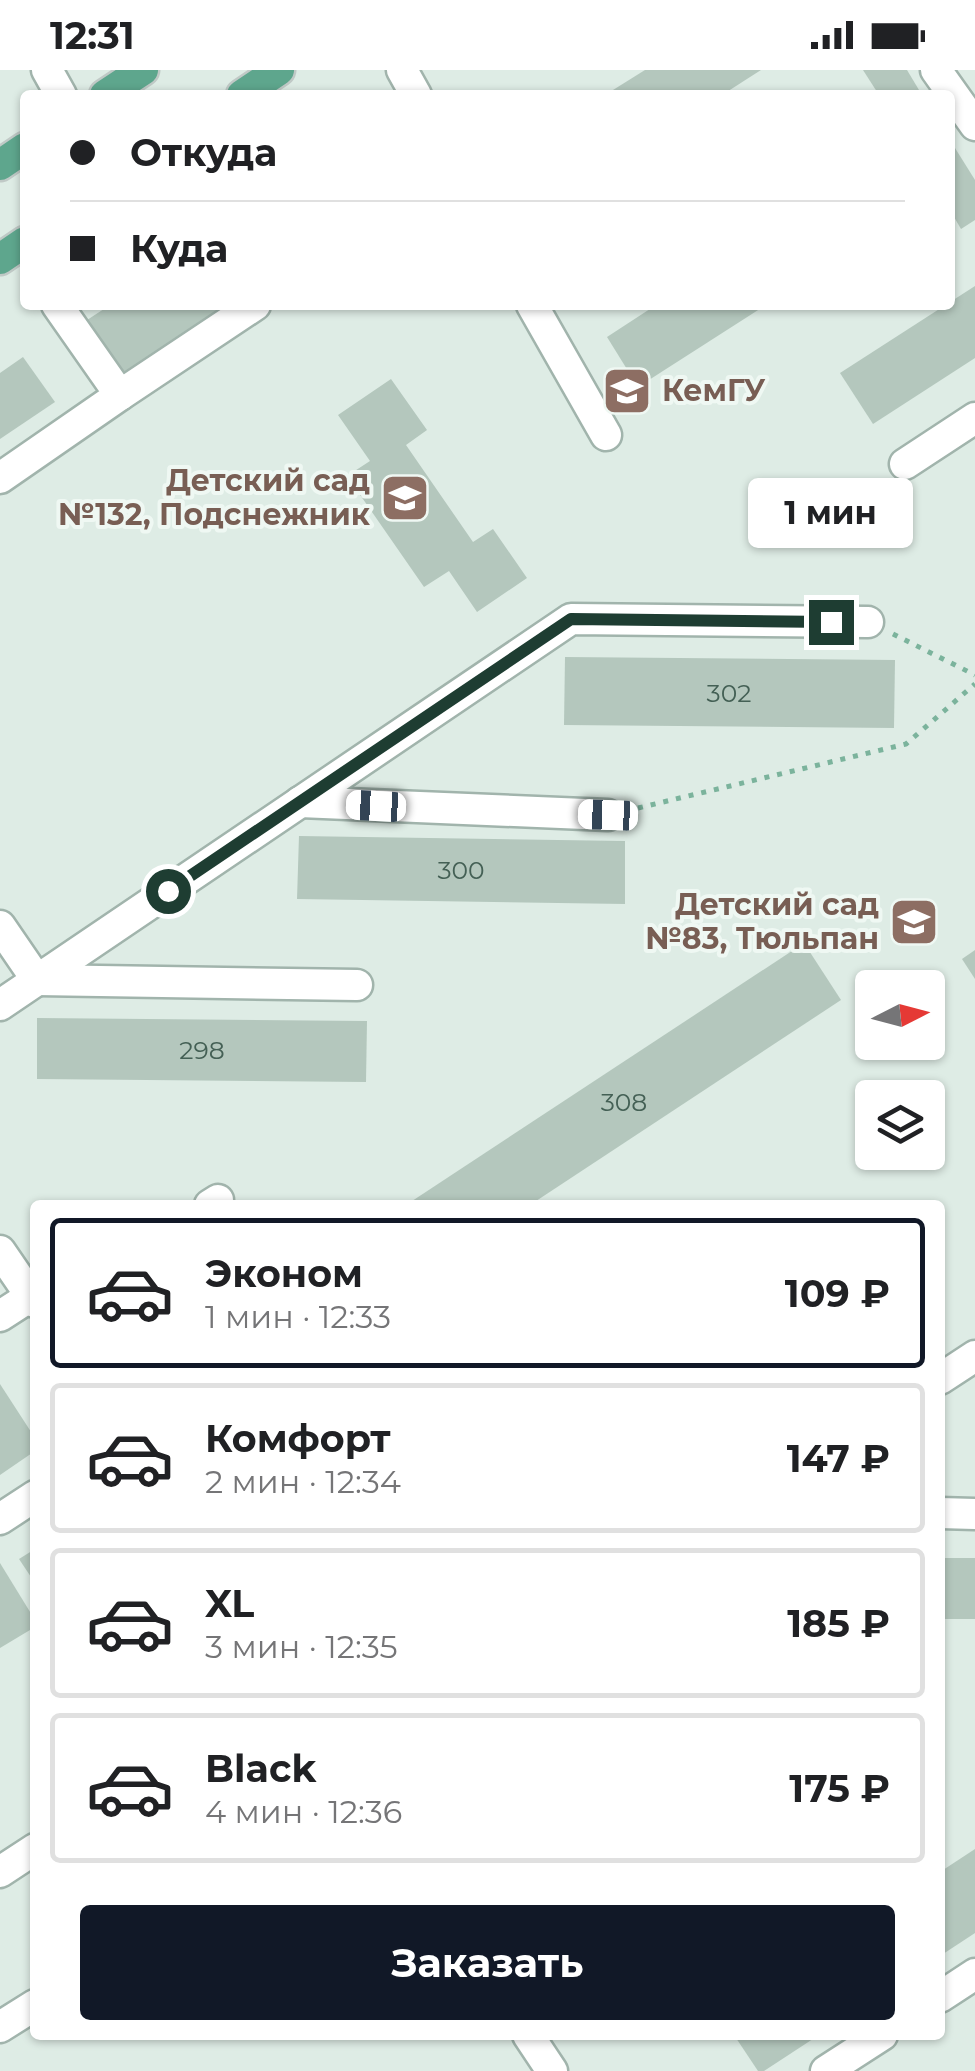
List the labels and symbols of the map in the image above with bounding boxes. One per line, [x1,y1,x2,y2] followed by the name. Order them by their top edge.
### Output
[601,365,653,417] school or university icon: КемГУ
[662,372,766,409] place label: КемГУ
[58,462,371,533] place label: Детский сад №132, Подснежник
[379,472,431,524] school or university icon: Детский сад №132, Подснежник
[748,477,914,547] callout: 1 мин
[809,600,854,645] route end
[707,678,751,708] house number: 302
[345,789,407,823] car
[577,799,639,831] car
[437,855,485,885] house number: 300
[146,869,191,914] route start
[645,886,879,957] place label: Детский сад №83, Тюльпан
[888,896,940,948] school or university icon: Детский сад №83, Тюльпан
[855,970,945,1060] north arrow
[179,1035,225,1065] house number: 298
[601,1087,647,1117] house number: 308

